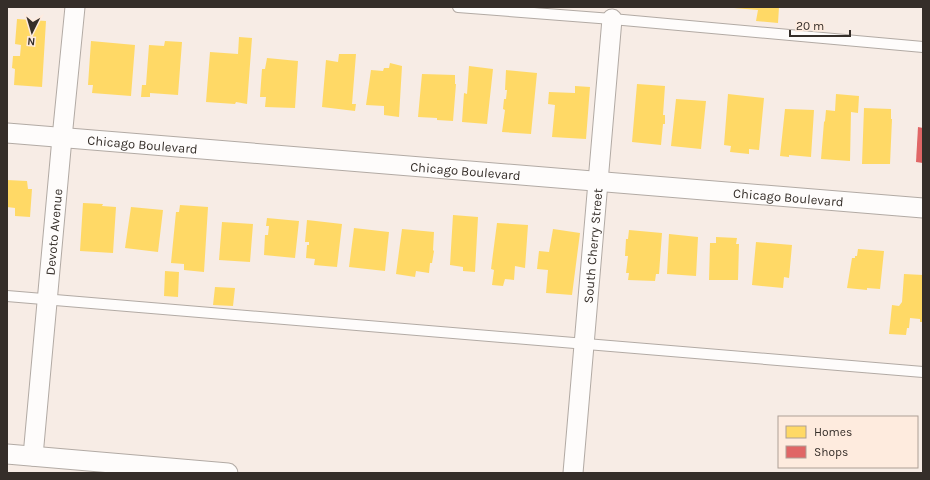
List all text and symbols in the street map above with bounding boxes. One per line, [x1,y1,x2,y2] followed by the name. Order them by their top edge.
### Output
[12,12,52,52] north arrow
[790,12,850,38] scale bar
[796,19,824,33] text: 20 m
[27,35,36,48] text: N
[87,132,198,156] street label: Chicago Boulevard
[410,159,521,183] street label: Chicago Boulevard
[733,185,844,209] street label: Chicago Boulevard
[42,188,65,276] street label: Devoto Avenue
[580,188,605,304] street label: South Cherry Street
[778,416,918,468] legend
[814,425,852,439] text: Homes
[814,445,848,459] text: Shops

